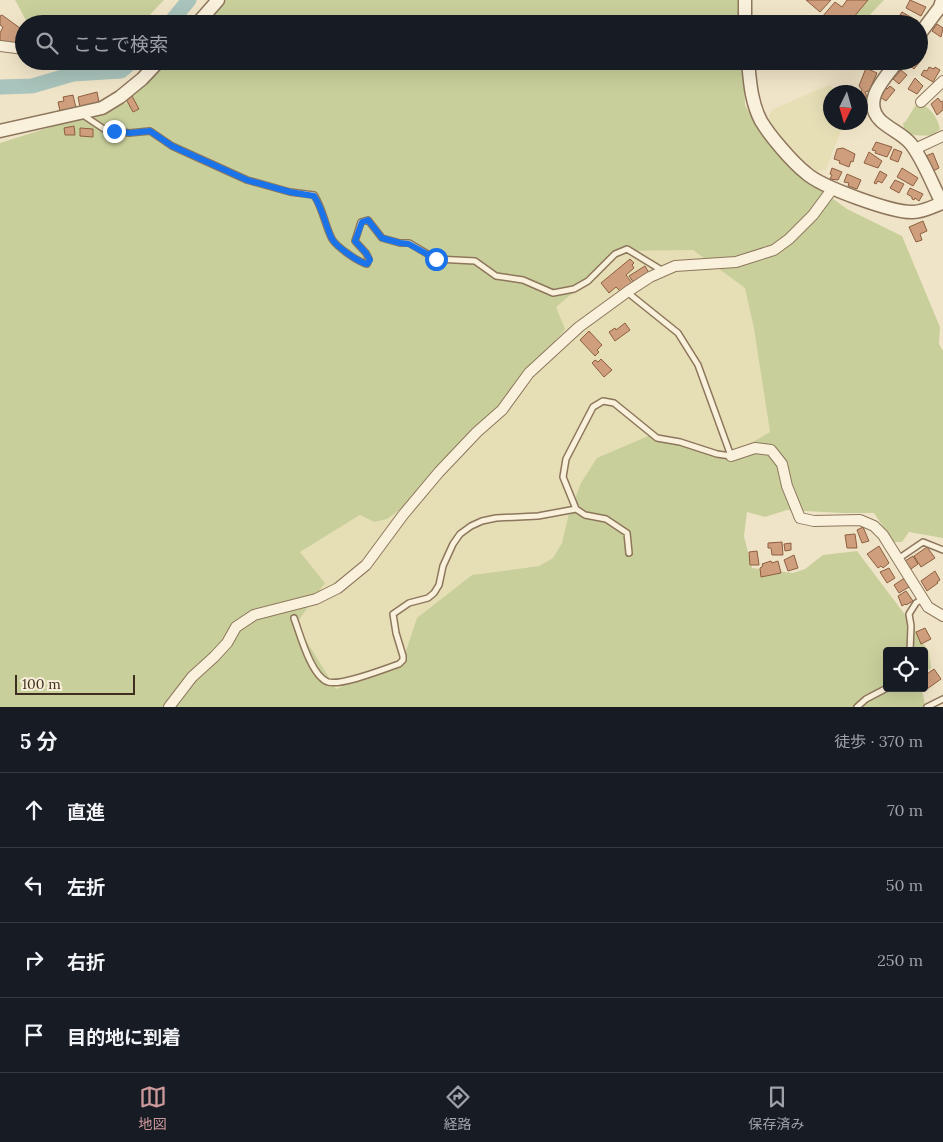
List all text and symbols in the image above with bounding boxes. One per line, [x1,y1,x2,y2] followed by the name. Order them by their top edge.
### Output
[15,15,928,70] search box
[33,29,61,57] icon: search
[73,32,168,56] text: ここで検索
[823,85,868,130] north arrow
[103,120,126,143] route end
[425,248,448,271] route start
[883,647,928,692] map controls
[883,647,928,692] button: locate
[15,672,135,695] scale bar
[22,675,61,693] text: 100 m
[20,728,58,755] text: 5 分
[834,731,923,751] text: 徒歩 · 370 m
[20,796,48,824] icon: ahead
[67,800,105,824] text: 直進
[887,800,923,820] text: 70 m
[20,871,48,899] icon: left
[67,875,105,899] text: 左折
[886,875,923,895] text: 50 m
[20,946,48,974] icon: right
[67,950,105,974] text: 右折
[877,950,923,970] text: 250 m
[20,1021,48,1049] icon: arrive
[67,1025,181,1049] text: 目的地に到着
[139,1083,167,1133] tab: 地図
[444,1083,472,1133] tab: 経路
[749,1083,805,1133] tab: 保存済み

